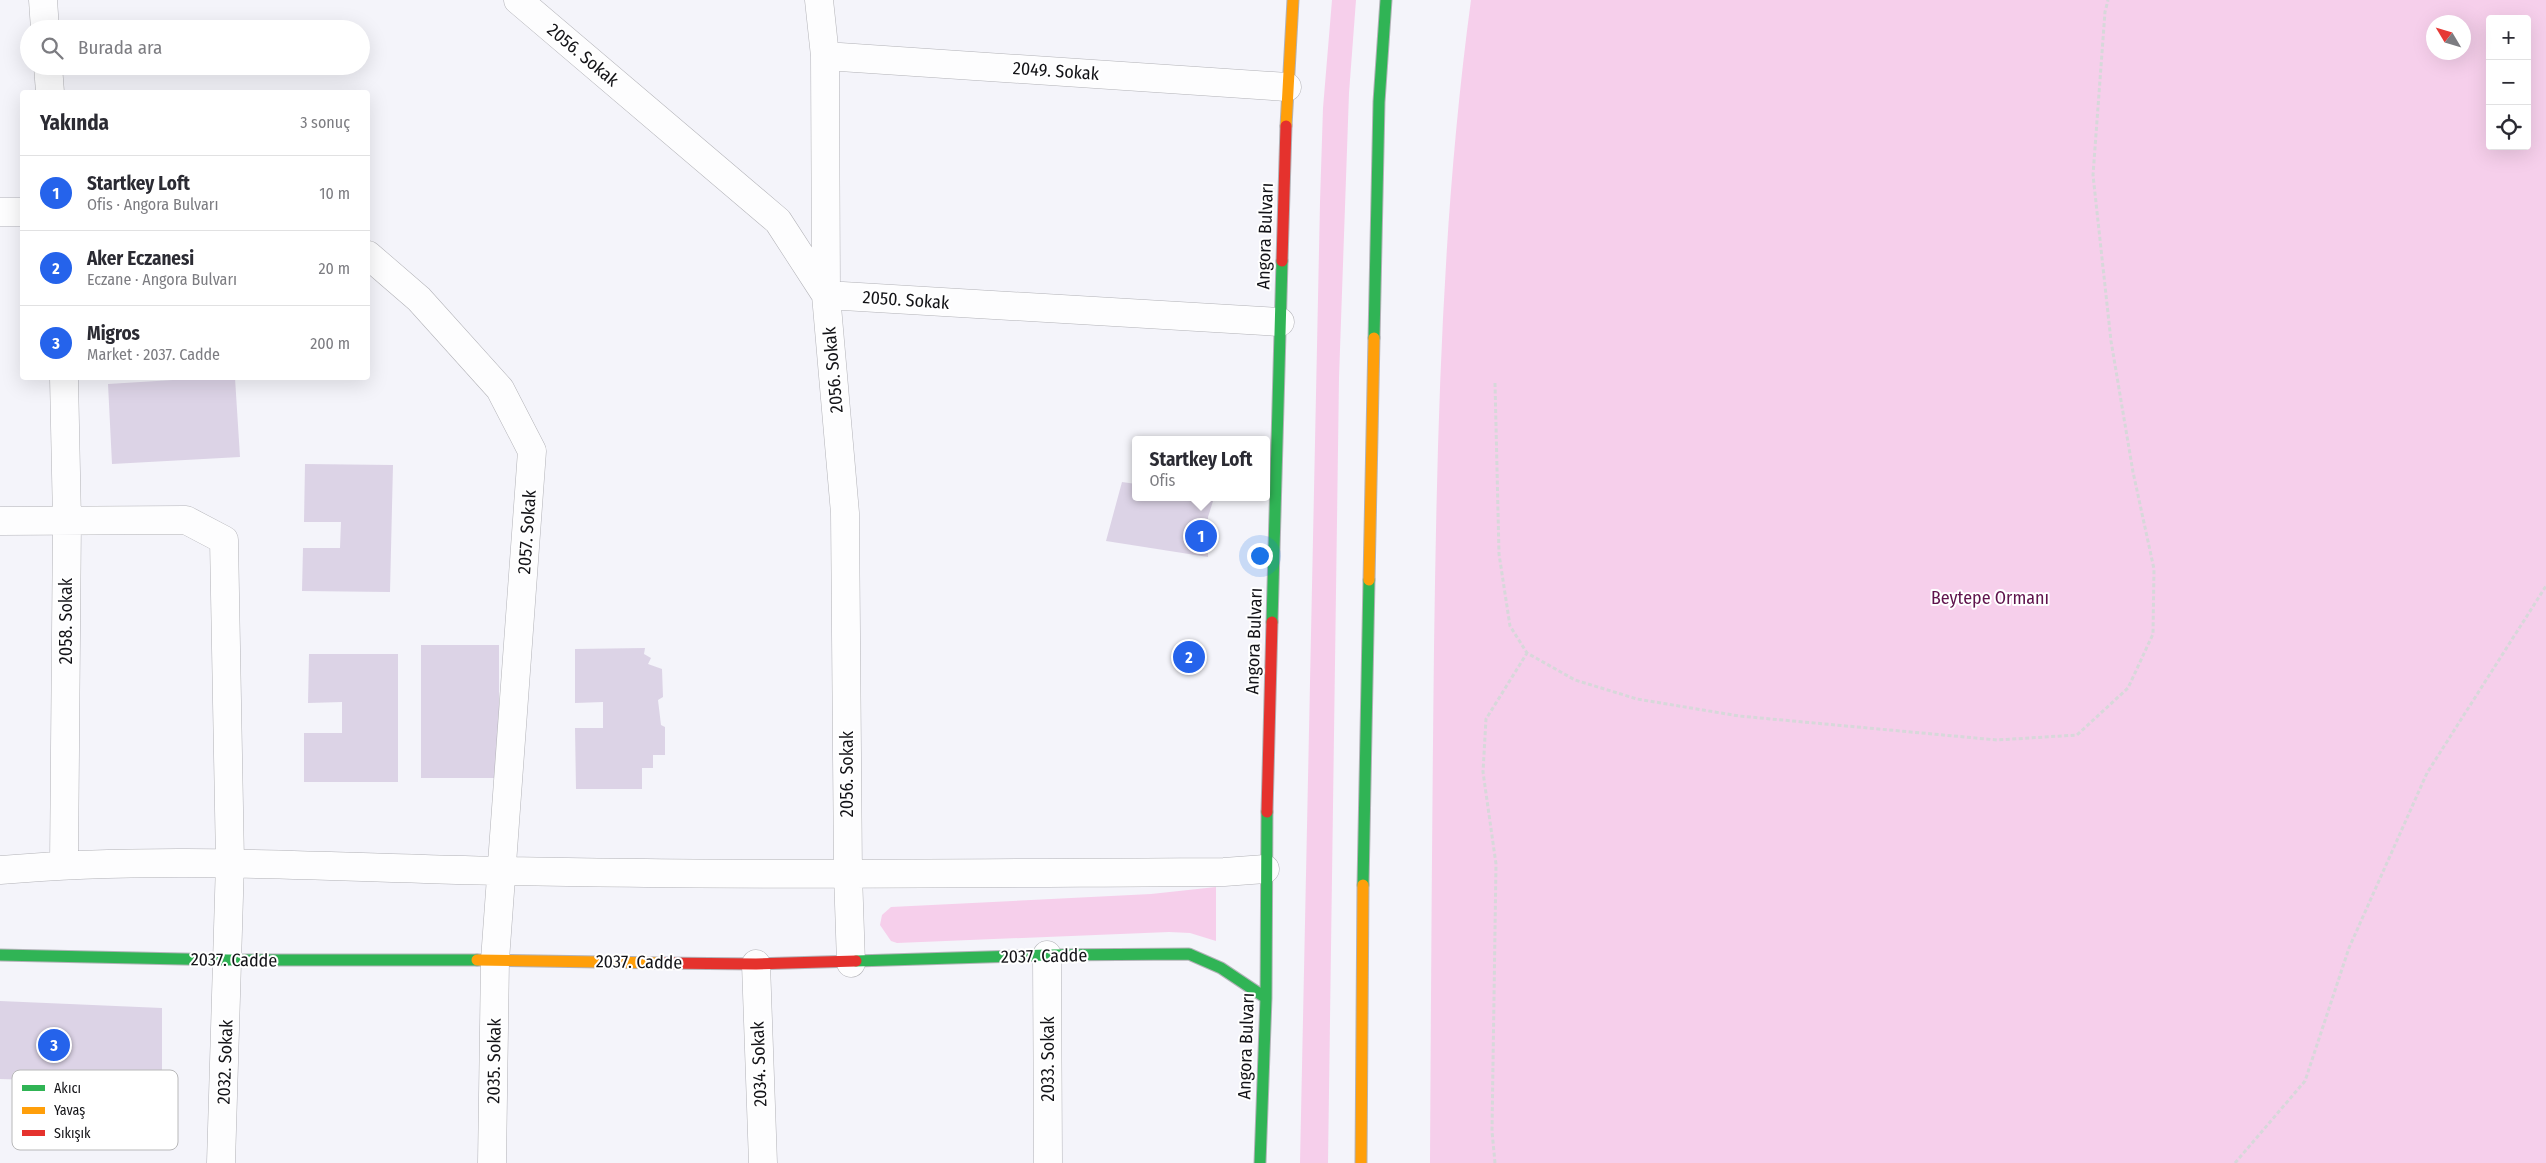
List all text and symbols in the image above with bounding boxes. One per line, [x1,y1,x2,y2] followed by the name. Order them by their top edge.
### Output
[2426,15,2471,60] north arrow
[2486,15,2531,150] map controls
[2486,15,2531,60] button: +
[543,19,624,92] street label: 2056. Sokak
[20,20,370,75] search box
[38,34,66,62] icon: search
[78,36,162,59] text: Burada ara
[1012,57,1100,85] street label: 2049. Sokak
[2486,60,2531,105] button: −
[2486,105,2531,150] button: locate
[40,110,109,136] text: Yakında
[300,113,350,132] text: 3 sonuç
[87,172,190,195] text: Startkey Loft
[1252,182,1278,290] street label: Angora Bulvarı
[53,184,59,203] text: 1
[319,184,350,203] text: 10 m
[87,195,218,214] text: Ofis · Angora Bulvarı
[87,247,194,270] text: Aker Eczanesi
[52,259,60,278] text: 2
[319,259,350,278] text: 20 m
[87,270,237,289] text: Eczane · Angora Bulvarı
[862,286,951,314] street label: 2050. Sokak
[87,322,140,345] text: Migros
[818,325,848,414] street label: 2056. Sokak
[52,334,60,353] text: 3
[310,334,350,353] text: 200 m
[87,345,220,364] text: Market · 2037. Cadde
[1132,436,1270,501] popup
[1150,448,1252,471] text: Startkey Loft
[1150,471,1175,490] text: Ofis
[513,489,541,575] street label: 2057. Sokak
[1185,517,1217,555] pin: 1
[1247,543,1273,569] your location
[55,577,77,664] street label: 2058. Sokak
[1241,587,1267,695] street label: Angora Bulvarı
[1931,587,2049,609] park label: Beytepe Ormanı
[1173,638,1205,676] pin: 2
[836,730,858,817] street label: 2056. Sokak
[1001,944,1088,968] street label: 2037. Cadde
[191,948,278,972] street label: 2037. Cadde
[596,950,683,974] street label: 2037. Cadde
[1233,992,1259,1100] street label: Angora Bulvarı
[1037,1016,1059,1102] street label: 2033. Sokak
[482,1018,506,1104] street label: 2035. Sokak
[213,1019,237,1105] street label: 2032. Sokak
[746,1020,771,1107] street label: 2034. Sokak
[38,1026,70,1064] pin: 3
[12,1070,178,1150] legend
[54,1080,81,1097] text: Akıcı
[54,1102,85,1119] text: Yavaş
[54,1125,91,1142] text: Sıkışık

